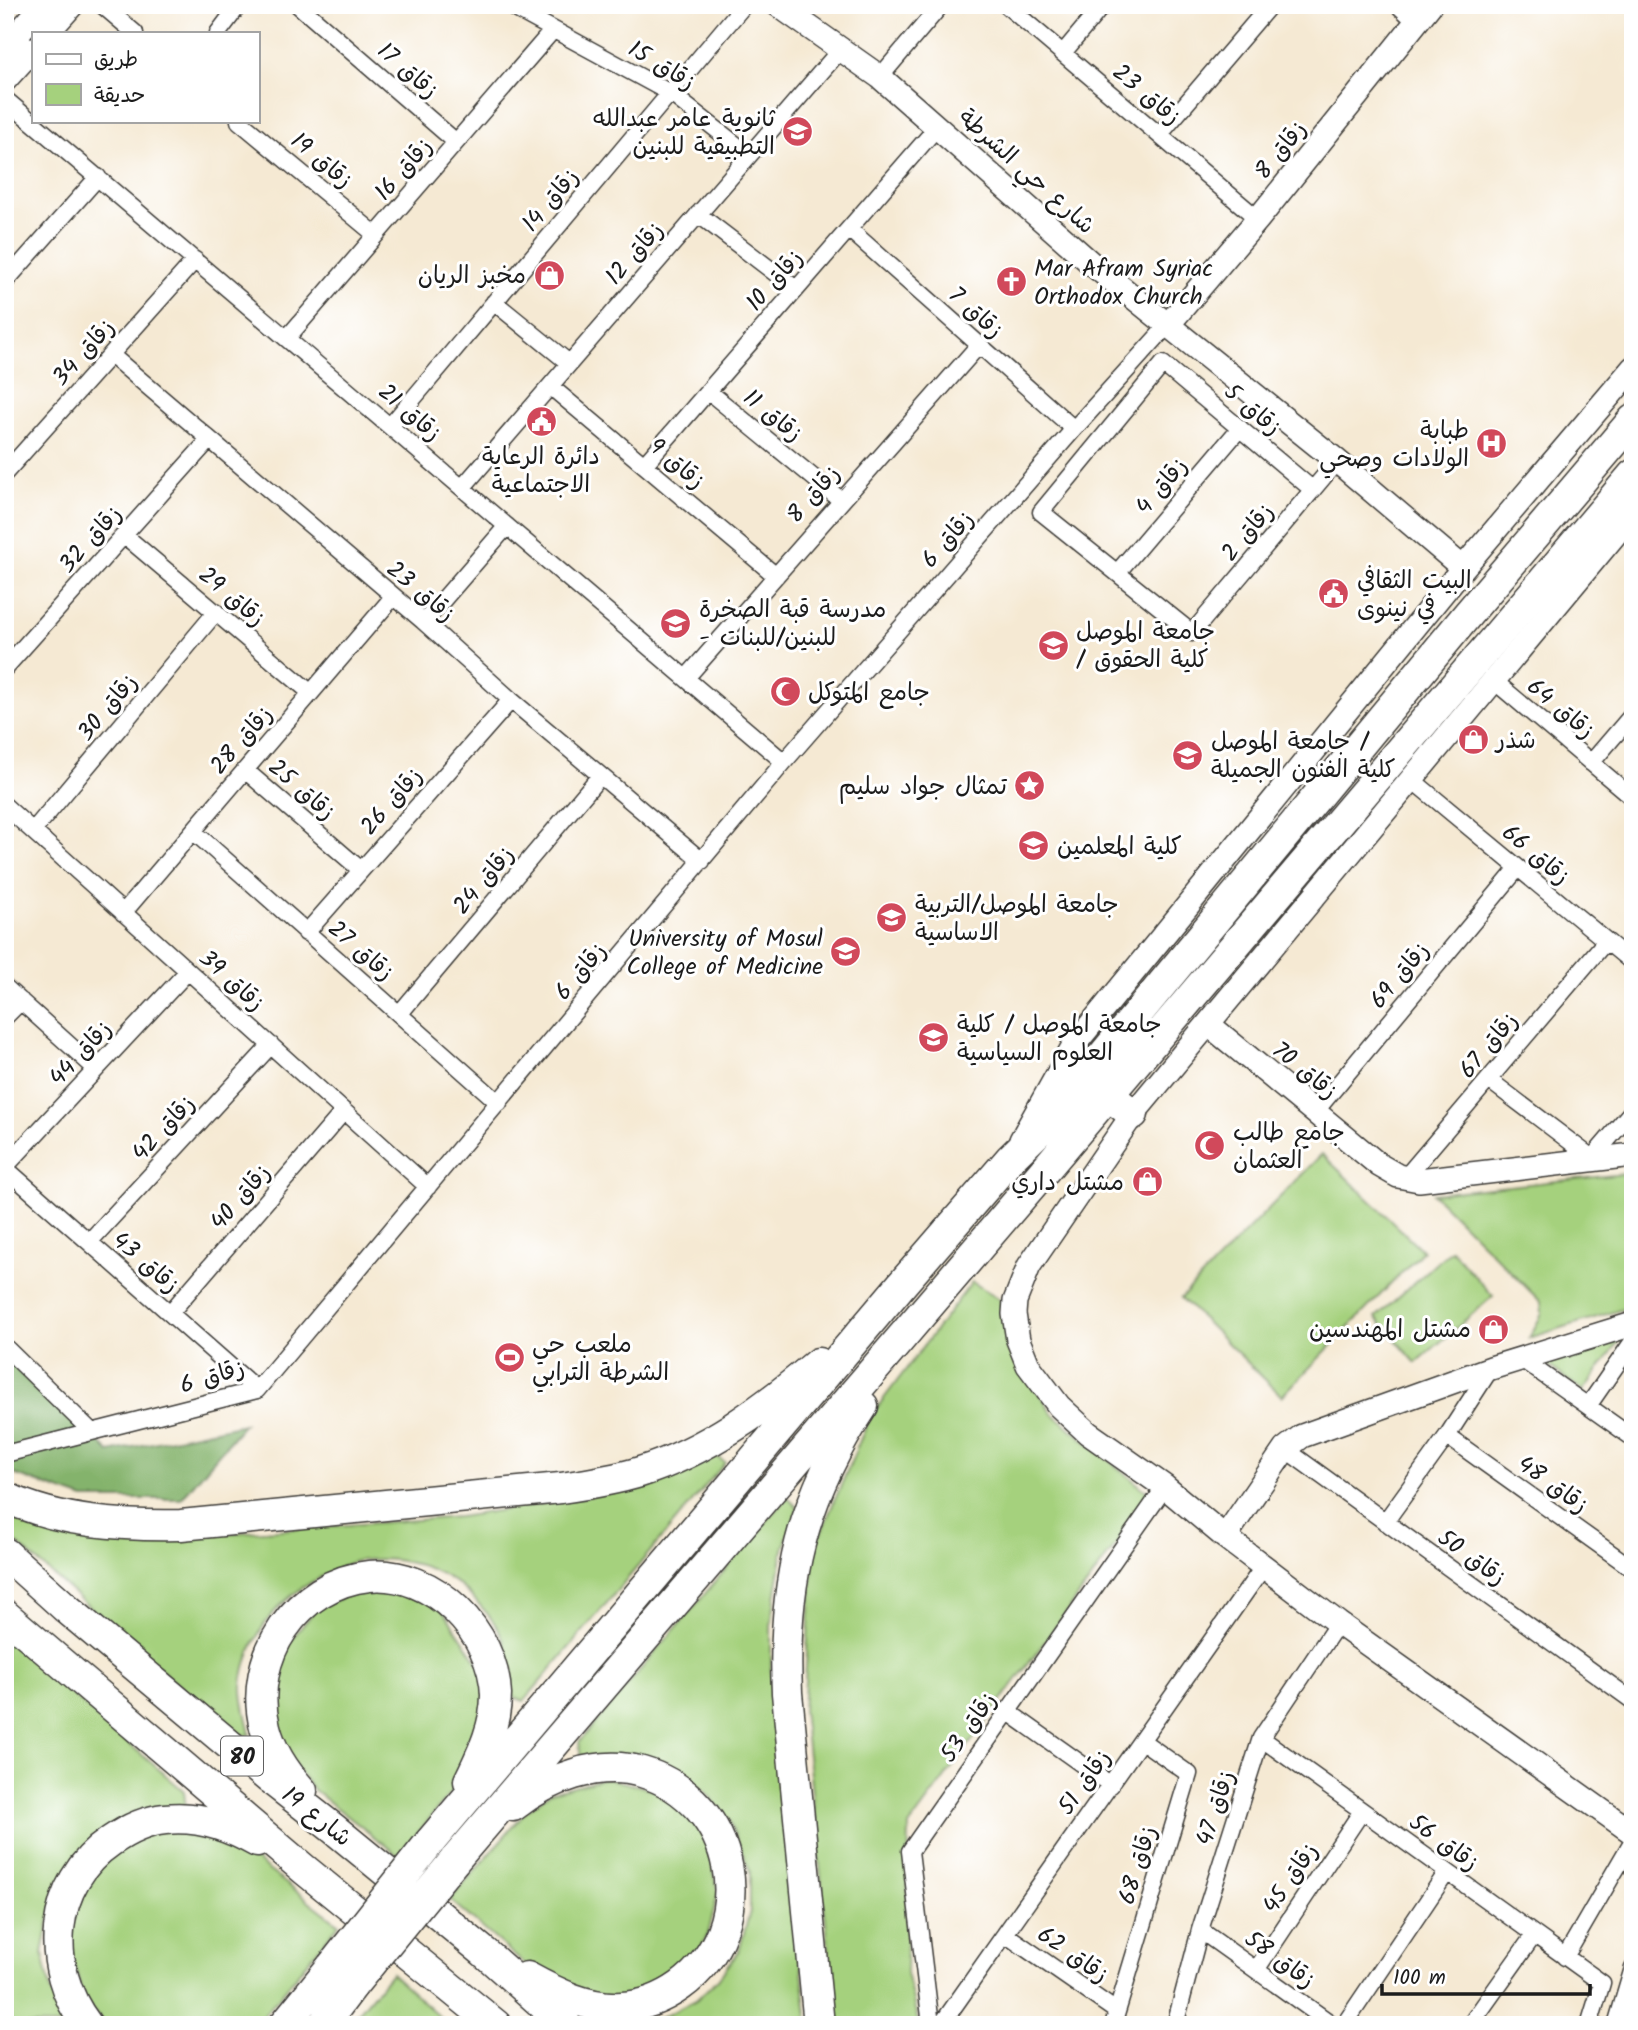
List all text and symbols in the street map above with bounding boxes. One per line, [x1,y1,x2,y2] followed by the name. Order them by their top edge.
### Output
[620,31,703,102] street label: زقاق 15
[32,32,259,122] legend
[367,33,447,109] street label: زقاق 17
[94,44,138,77] text: طريق
[1103,54,1189,136] street label: زقاق 23
[94,80,145,113] text: حديقة
[593,100,776,167] place label: ثانوية عامر عبدالله التطبيقية للبنين
[948,100,1104,245] street label: شارع حي الشرطة
[1245,113,1317,189] street label: زقاق 8
[781,115,815,149] school or university icon: ثانوية عامر عبدالله التطبيقية للبنين
[281,123,361,199] street label: زقاق 19
[365,129,443,211] street label: زقاق 16
[513,160,590,242] street label: زقاق 14
[596,213,674,295] street label: زقاق 12
[737,241,814,321] street label: زقاق 10
[1034,250,1213,317] place label: Mar Afram Syriac Orthodox Church
[418,257,526,296] place label: مخبز الريان
[532,258,566,292] shop icon: مخبز الريان
[994,265,1028,299] church icon: Mar Afram Syriac Orthodox Church
[938,277,1012,349] street label: زقاق 7
[43,310,125,396] street label: زقاق 34
[368,374,450,452] street label: زقاق 21
[1214,374,1290,446] street label: زقاق 5
[733,380,811,453] street label: زقاق 11
[524,405,558,439] public building icon: دائرة الرعاية الاجتماعية
[1319,412,1469,479] place label: طبابة الولادات وصحي
[1475,427,1509,461] hospital icon: طبابة الولادات وصحي
[639,429,713,500] street label: زقاق 9
[482,438,600,505] place label: دائرة الرعاية الاجتماعية
[1126,449,1198,525] street label: زقاق 4
[777,457,851,533] street label: زقاق 8
[1212,495,1284,571] street label: زقاق 2
[50,497,132,583] street label: زقاق 32
[912,502,984,578] street label: زقاق 6
[377,551,463,633] street label: زقاق 23
[189,557,274,637] street label: زقاق 29
[1357,562,1472,629] place label: البيت الثقافي في نينوى
[1317,577,1351,611] public building icon: البيت الثقافي في نينوى
[699,591,886,658] place label: مدرسة قبة الصخرة - للبنين/للبنات
[659,606,693,640] school or university icon: مدرسة قبة الصخرة - للبنين/للبنات
[1076,613,1215,680] place label: جامعة الموصل / كلية الحقوق
[1036,628,1070,662] school or university icon: جامعة الموصل / كلية الحقوق
[68,665,148,750] street label: زقاق 30
[1517,669,1603,750] street label: زقاق 64
[808,674,930,713] place label: جامع المتوكل
[768,675,802,709] mosque icon: جامع المتوكل
[201,698,283,784] street label: زقاق 28
[1494,722,1536,761] place label: شذر
[1211,723,1396,790] place label: جامعة الموصل / كلية الفنون الجميلة
[1456,723,1490,757] shop icon: شذر
[1171,738,1205,772] school or university icon: جامعة الموصل / كلية الفنون الجميلة
[258,749,344,831] street label: زقاق 25
[351,759,433,845] street label: زقاق 26
[839,768,1008,807] place label: تمثال جواد سليم
[1013,769,1047,803] place icon: تمثال جواد سليم
[1492,815,1578,896] street label: زقاق 66
[1057,828,1182,867] place label: كلية المعلمين
[1017,829,1051,863] school or university icon: كلية المعلمين
[444,838,525,924] street label: زقاق 24
[915,886,1119,953] place label: جامعة الموصل/التربية الاساسية
[875,901,909,935] school or university icon: جامعة الموصل/التربية الاساسية
[318,911,402,991] street label: زقاق 27
[626,920,823,987] place label: University of Mosul College of Medicine
[545,934,617,1010] street label: زقاق 6
[1360,934,1440,1018] street label: زقاق 69
[829,935,863,969] school or university icon: University of Mosul College of Medicine
[189,941,273,1022] street label: زقاق 39
[1449,1004,1529,1088] street label: زقاق 67
[957,1006,1162,1073] place label: جامعة الموصل / كلية العلوم السياسية
[40,1012,122,1096] street label: زقاق 44
[917,1021,951,1055] school or university icon: جامعة الموصل / كلية العلوم السياسية
[1262,1032,1346,1110] street label: زقاق 70
[123,1087,206,1171] street label: زقاق 42
[1233,1114,1345,1181] place label: جامع طالب العثمان
[1193,1129,1227,1163] mosque icon: جامع طالب العثمان
[201,1156,281,1240] street label: زقاق 40
[1011,1164,1124,1203] place label: مشتل داري
[1130,1165,1164,1199] shop icon: مشتل داري
[102,1222,188,1304] street label: زقاق 43
[1309,1311,1471,1350] place label: مشتل المهندسين
[1477,1312,1511,1346] shop icon: مشتل المهندسين
[532,1326,669,1393] place label: ملعب حي الشرطة الترابي
[492,1341,526,1375] sports icon: ملعب حي الشرطة الترابي
[175,1349,250,1406] street label: زقاق 6
[1508,1446,1596,1525] street label: زقاق 48
[1428,1520,1514,1597] street label: زقاق 50
[931,1684,1008,1771] street label: زقاق 53
[221,1736,263,1776] road number: 80
[1048,1742,1122,1824] street label: زقاق 51
[1186,1766,1247,1851] street label: زقاق 47
[272,1777,360,1857] street label: شارع 19
[1400,1804,1486,1882] street label: زقاق 56
[1108,1821,1169,1910] street label: زقاق 68
[1253,1835,1329,1922] street label: زقاق 45
[1028,1916,1116,1994] street label: زقاق 62
[1235,1921,1323,1999] street label: زقاق 58
[1382,1953,1591,1997] scale bar
[1393,1962,1446,1995] text: 100 m

